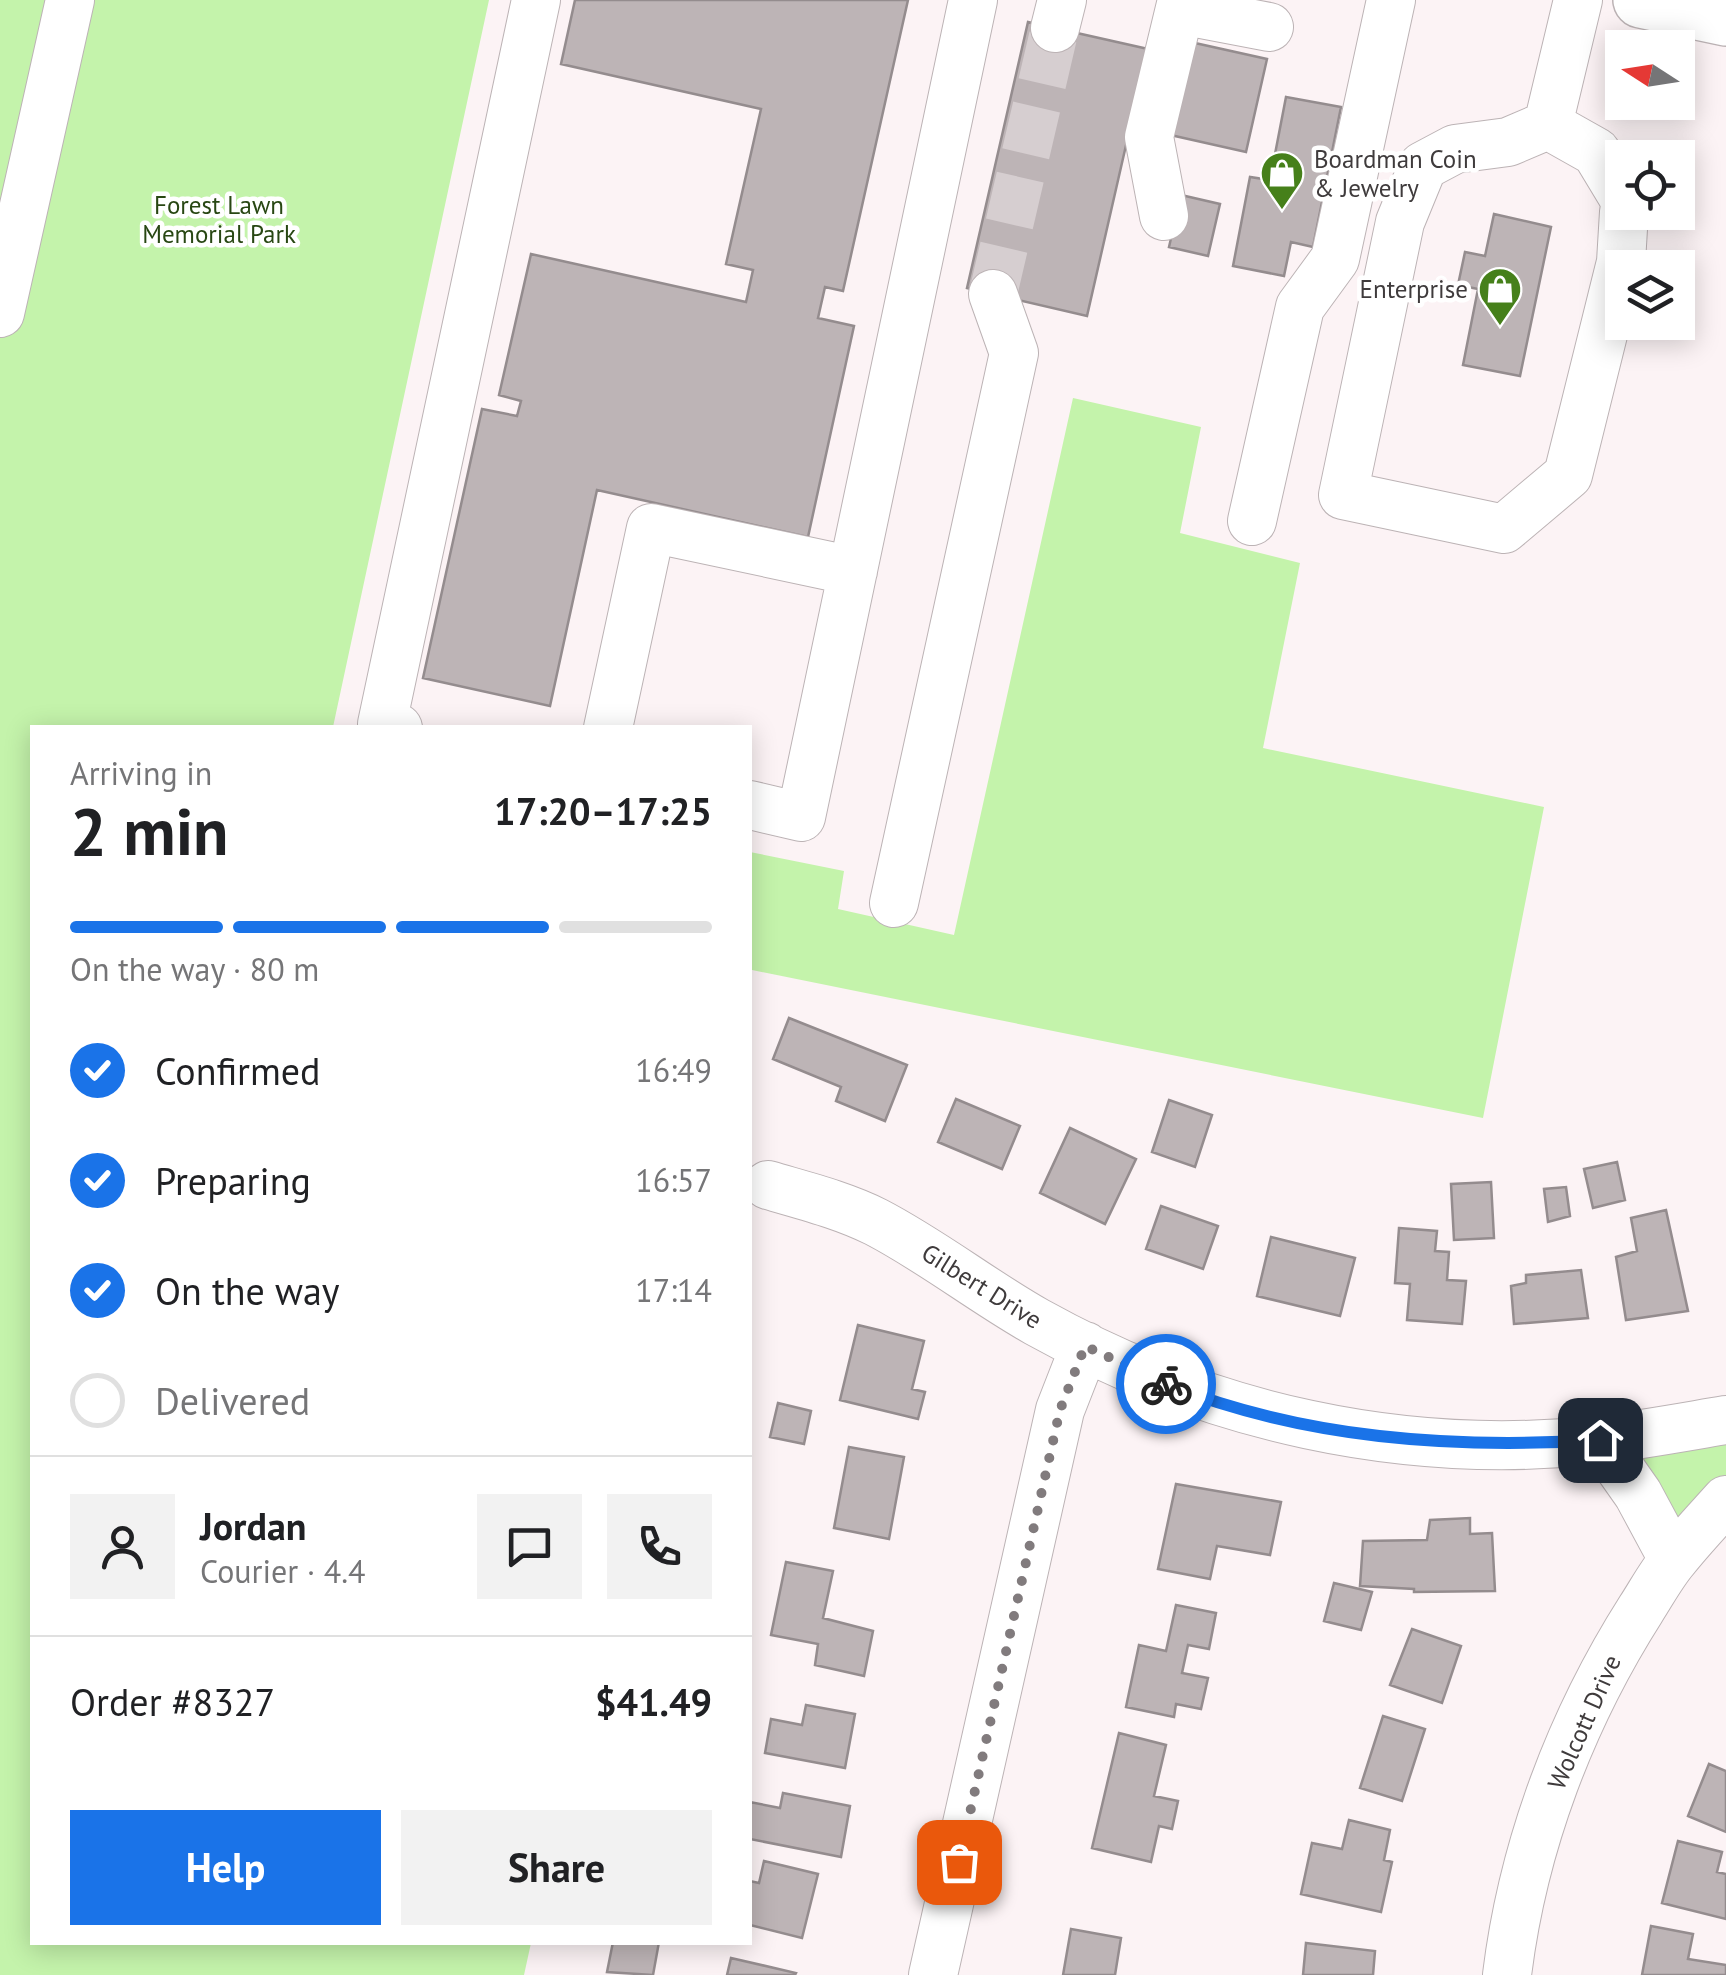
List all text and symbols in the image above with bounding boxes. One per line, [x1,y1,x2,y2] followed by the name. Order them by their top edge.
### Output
[1605,30,1695,120] north arrow
[1605,30,1695,340] map controls
[1605,140,1695,230] button: locate
[1314,143,1477,204] place label: Boardman Coin & Jewelry
[1259,150,1305,211] shop icon: Boardman Coin & Jewelry
[142,189,296,250] park label: Forest Lawn Memorial Park
[1605,250,1695,340] button: layers
[1477,266,1523,327] shop icon: Enterprise
[1360,273,1468,305] place label: Enterprise
[70,752,212,794] text: Arriving in
[494,786,712,835] text: 17:20–17:25
[70,789,229,873] text: 2 min
[70,948,319,990] text: On the way · 80 m
[70,1043,125,1098] icon: check
[155,1046,321,1095] text: Confirmed
[635,1049,712,1091] text: 16:49
[70,1153,125,1208] icon: check
[155,1156,311,1205] text: Preparing
[635,1159,712,1201] text: 16:57
[916,1236,1048,1336] street label: Gilbert Drive
[70,1263,125,1318] icon: check
[155,1266,340,1315] text: On the way
[635,1269,712,1311] text: 17:14
[1116,1334,1216,1434] courier
[1139,1357,1194,1412] icon: bike
[155,1376,310,1425] text: Delivered
[1558,1398,1643,1483] pin
[1573,1413,1628,1468] icon: home
[70,1494,175,1599] button: person
[477,1494,582,1599] button: chat
[607,1494,712,1599] button: phone
[200,1501,306,1550] text: Jordan
[200,1550,366,1592] text: Courier · 4.4
[1540,1650,1628,1794] street label: Wolcott Drive
[70,1677,275,1726] text: Order #8327
[595,1677,712,1726] text: $41.49
[70,1810,381,1925] button: Help
[401,1810,712,1925] button: Share
[917,1820,1002,1905] pin
[932,1835,987,1890] icon: bag

